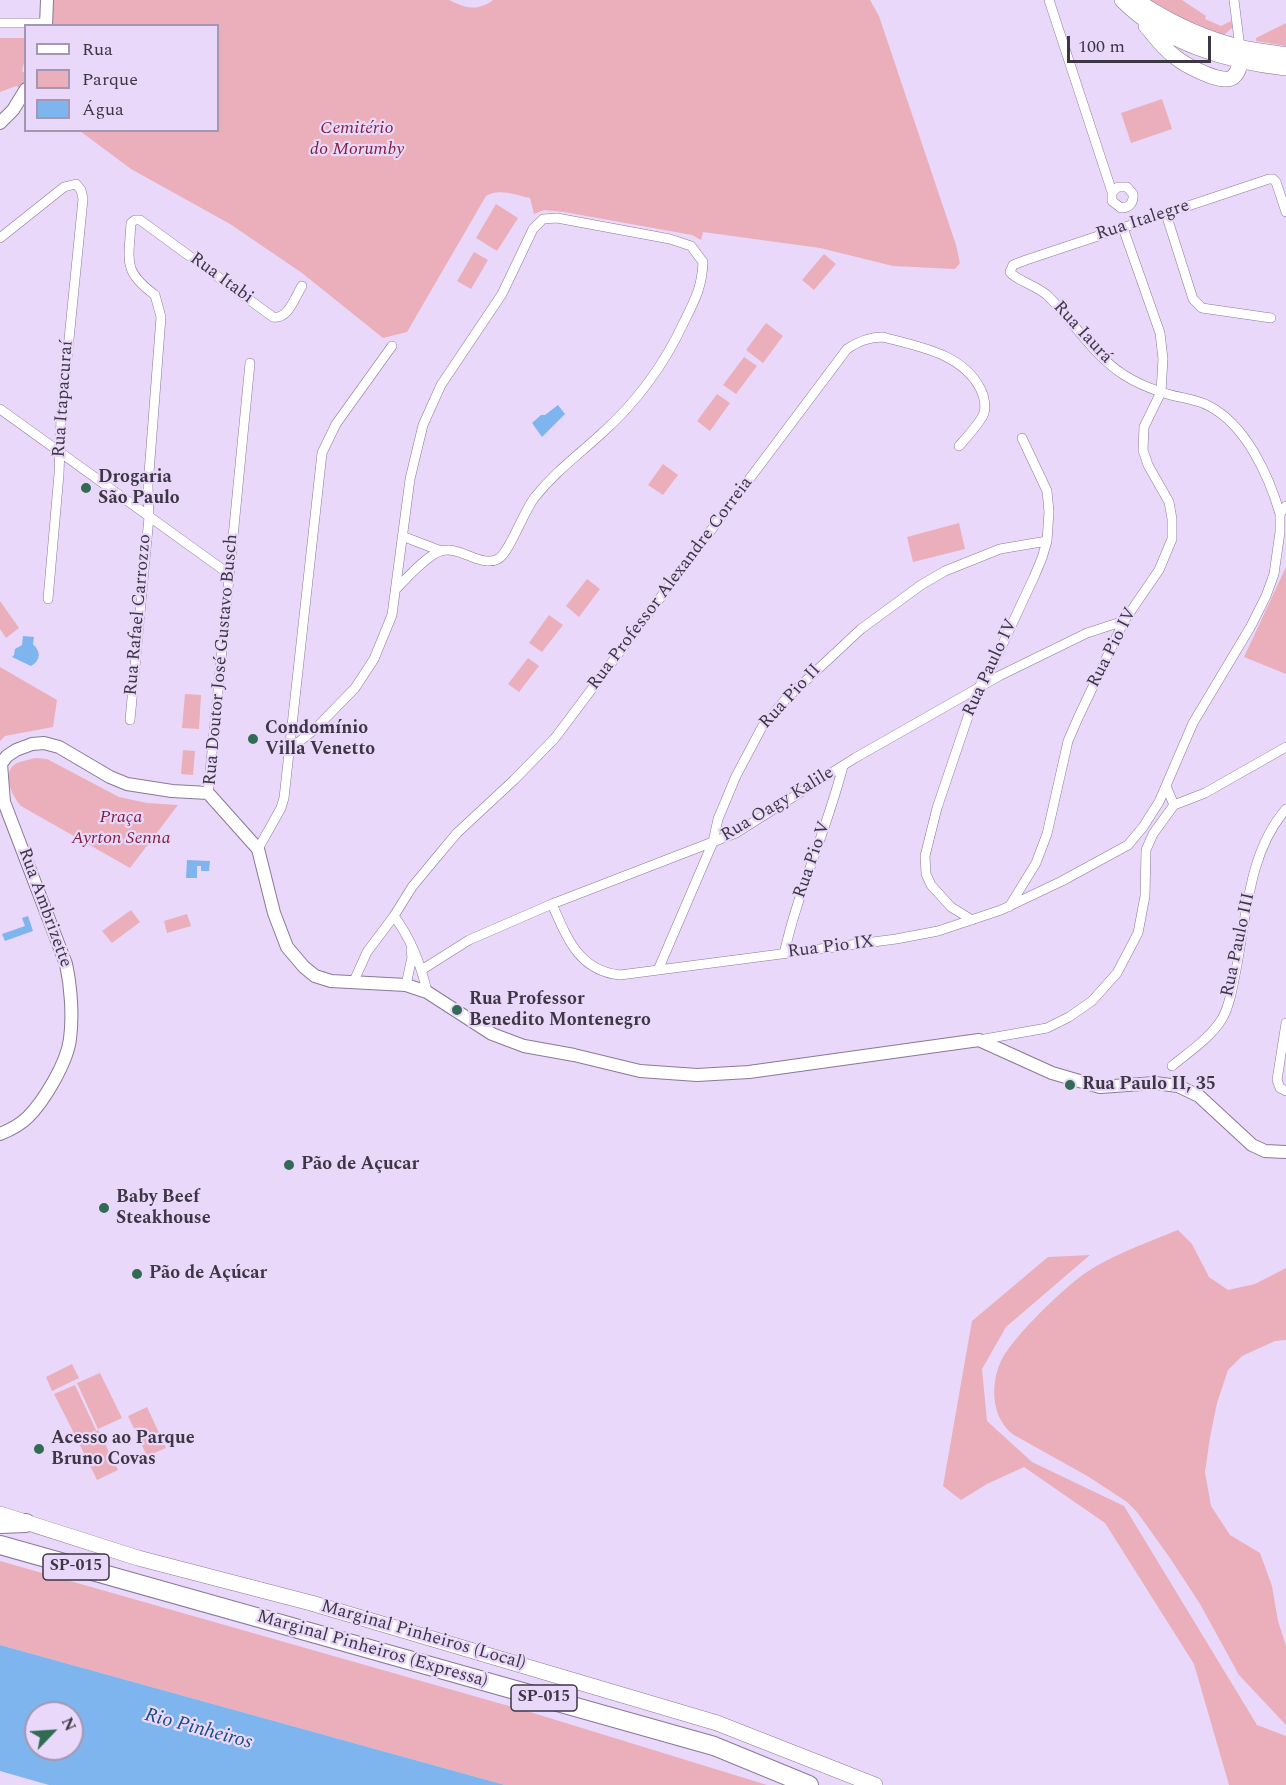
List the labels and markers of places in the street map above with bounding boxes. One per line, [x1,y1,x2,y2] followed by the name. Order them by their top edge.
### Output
[98,467,180,510] place label: Drogaria São Paulo
[79,481,93,495] marker: Drogaria São Paulo
[265,718,375,760] place label: Condomínio Villa Venetto
[246,732,260,746] marker: Condomínio Villa Venetto
[469,989,651,1032] place label: Rua Professor Benedito Montenegro
[450,1003,464,1017] marker: Rua Professor Benedito Montenegro
[1082,1074,1216,1096] place label: Rua Paulo II, 35
[1063,1078,1077,1092] marker: Rua Paulo II, 35
[301,1154,419,1176] place label: Pão de Açucar
[282,1158,296,1172] marker: Pão de Açucar
[116,1187,211,1230] place label: Baby Beef Steakhouse
[97,1201,111,1215] marker: Baby Beef Steakhouse
[149,1263,267,1285] place label: Pão de Açúcar
[130,1267,144,1281] marker: Pão de Açúcar
[51,1428,195,1470] place label: Acesso ao Parque Bruno Covas
[32,1442,46,1456] marker: Acesso ao Parque Bruno Covas

